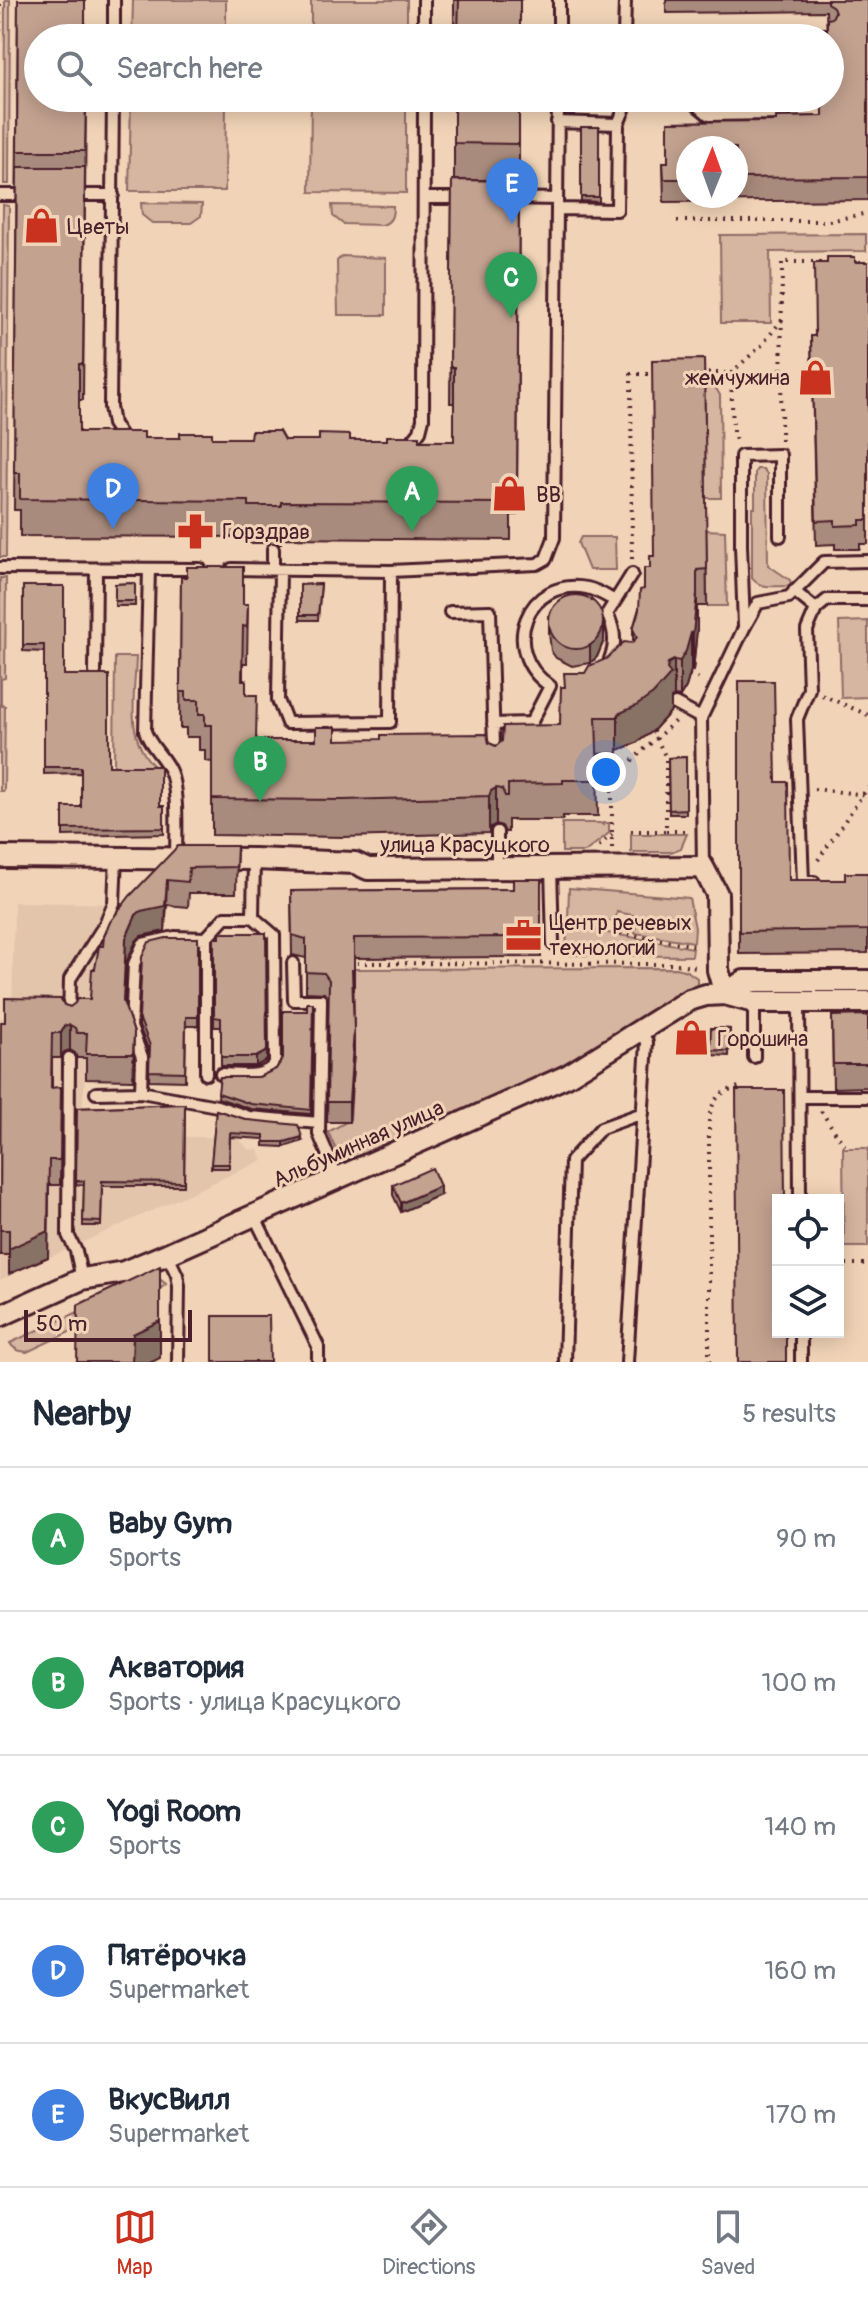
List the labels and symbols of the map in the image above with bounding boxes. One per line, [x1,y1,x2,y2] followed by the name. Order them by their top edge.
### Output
[676,136,748,208] north arrow
[486,158,538,224] pin: E
[22,207,60,245] shop icon: Цветы
[67,213,129,241] place label: Цветы
[485,252,537,318] pin: C
[797,358,835,396] shop icon: жемчужина
[685,364,790,392] place label: жемчужина
[87,463,139,529] pin: D
[386,466,438,532] pin: A
[491,475,529,513] shop icon: BB
[536,481,561,509] place label: BB
[177,512,215,550] pharmacy icon: Горздрав
[222,518,310,546] place label: Горздрав
[234,736,286,802] pin: B
[586,752,626,792] your location
[379,831,550,859] street label: улица Красуцкого
[549,909,692,962] place label: Центр речевых технологий
[504,916,542,954] office icon: Центр речевых технологий
[672,1019,710,1057] shop icon: Горошина
[717,1025,808,1053] place label: Горошина
[268,1094,448,1194] street label: Альбуминная улица
[24,1306,192,1342] scale bar

